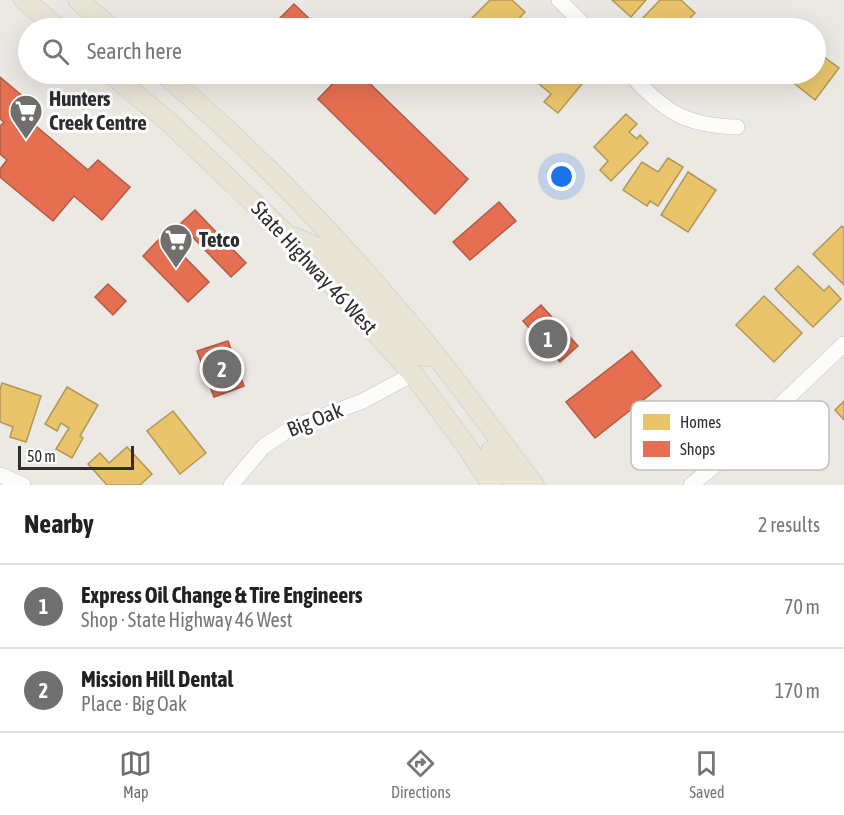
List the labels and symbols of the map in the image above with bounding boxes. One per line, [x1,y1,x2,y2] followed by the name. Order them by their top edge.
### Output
[49,86,147,134] place label: Hunters Creek Centre
[8,93,44,140] supermarket icon: Hunters Creek Centre
[547,162,576,191] your location
[247,196,382,339] street label: State Highway 46 West
[158,222,194,269] supermarket icon: Tetco
[199,227,240,251] place label: Tetco
[528,316,568,362] pin: 1
[202,346,242,392] pin: 2
[283,397,346,441] street label: Big Oak
[631,401,829,470] legend
[680,413,722,431] text: Homes
[680,440,716,459] text: Shops
[18,443,134,471] scale bar

